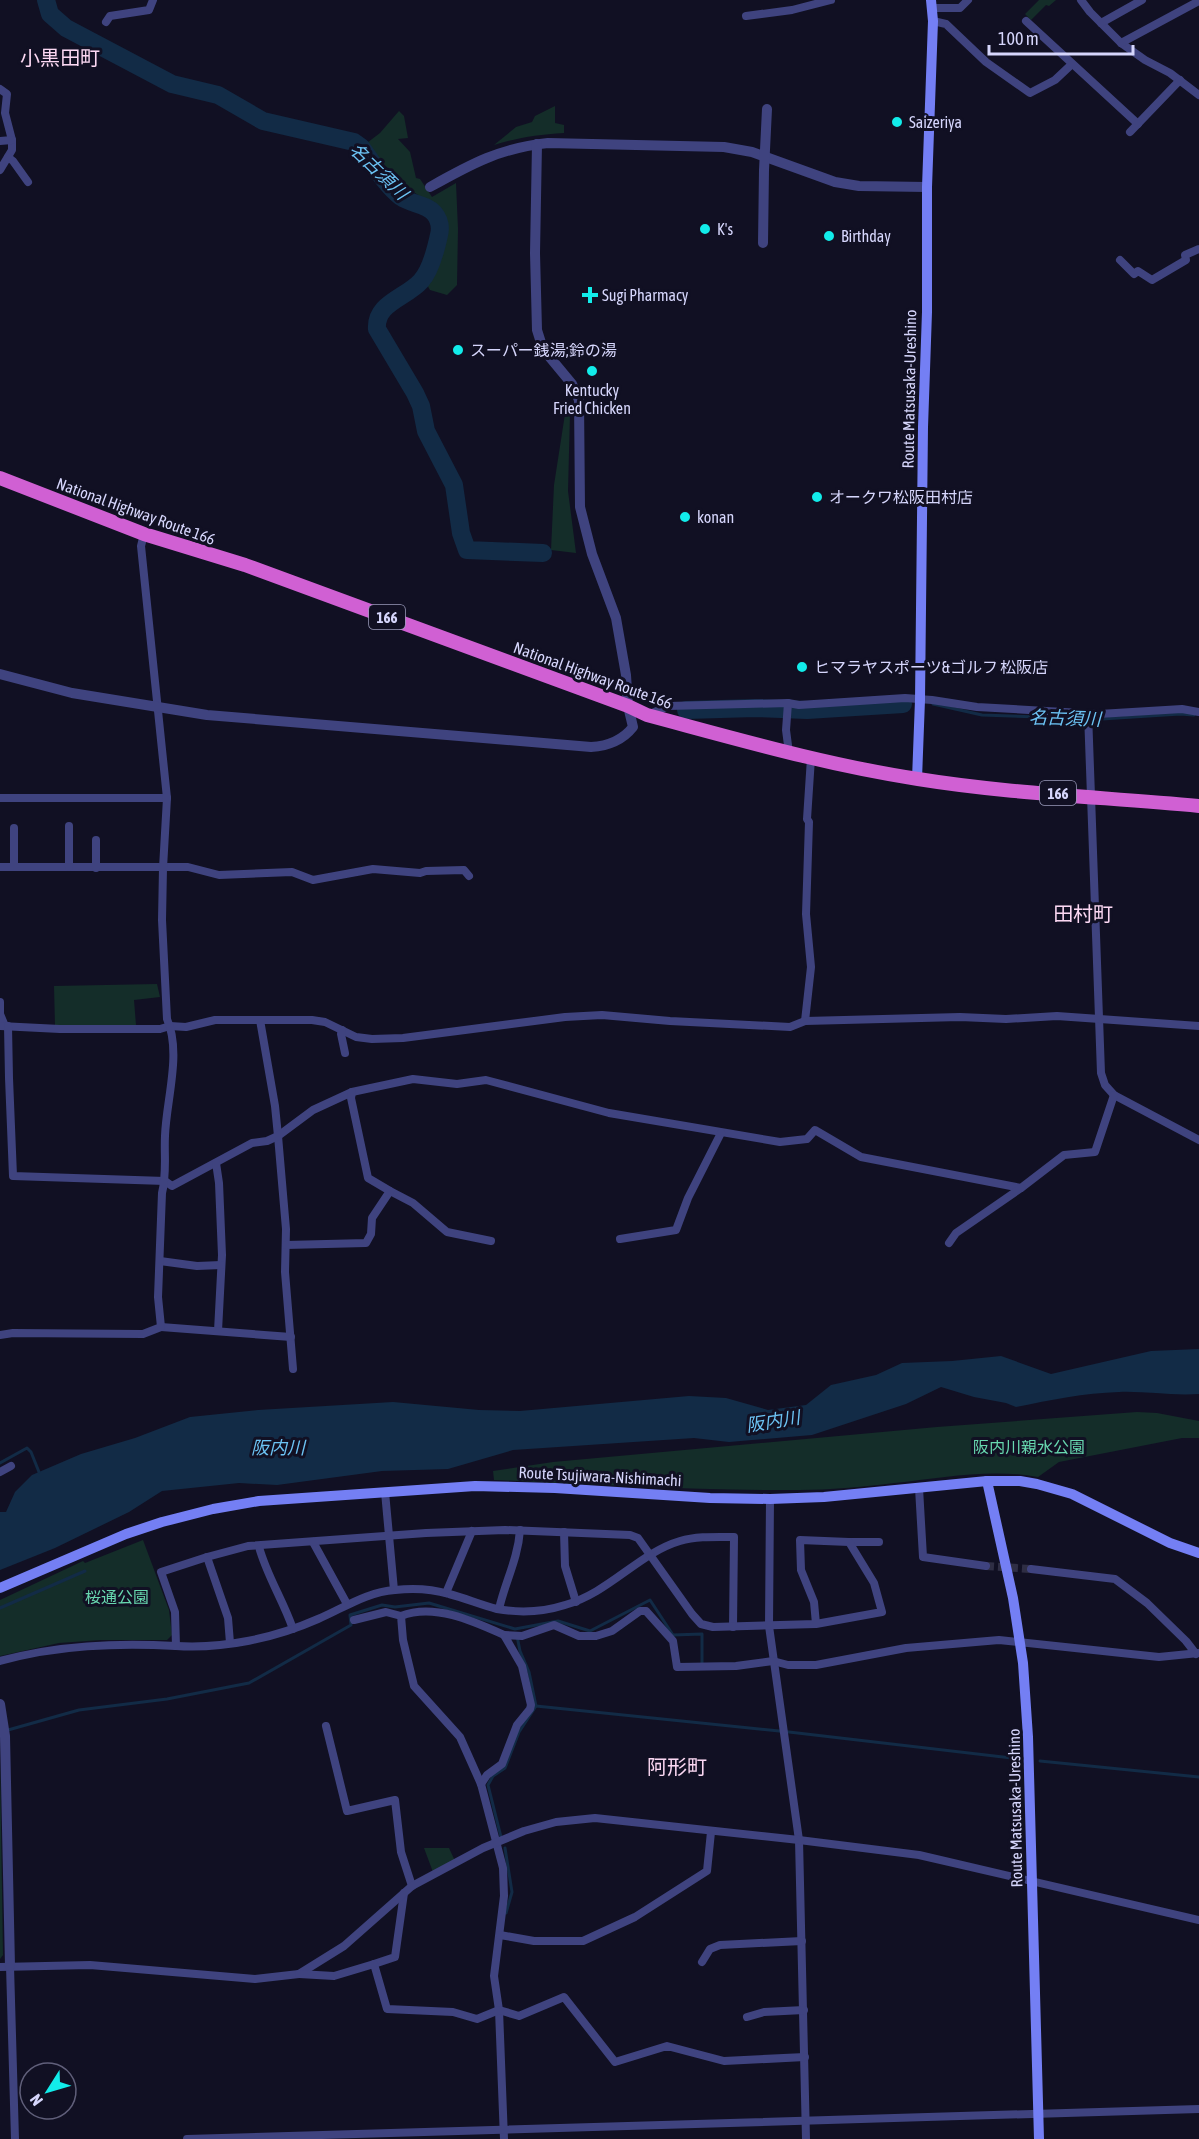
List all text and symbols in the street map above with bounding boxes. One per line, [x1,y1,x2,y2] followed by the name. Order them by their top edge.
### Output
[989,18,1133,56] scale bar
[998,28,1039,49] text: 100 m
[20,46,100,69] district label: 小黒田町
[909,113,962,132] place label: Saizeriya
[890,115,904,129] marker: Saizeriya
[346,138,414,205] water label: 名古須川
[717,220,733,238] place label: K's
[698,222,712,236] marker: K's
[841,227,891,246] place label: Birthday
[822,229,836,243] marker: Birthday
[602,286,689,305] place label: Sugi Pharmacy
[583,288,597,302] marker: Sugi Pharmacy
[899,310,919,468] street label: Route Matsusaka-Ureshino
[470,341,617,359] place label: スーパー銭湯;鈴の湯
[451,343,465,357] marker: スーパー銭湯;鈴の湯
[585,364,599,378] marker: Kentucky Fried Chicken
[553,381,631,417] place label: Kentucky Fried Chicken
[54,474,218,549] street label: National Highway Route 166
[829,488,973,506] place label: オークワ松阪田村店
[810,490,824,504] marker: オークワ松阪田村店
[697,508,734,526] place label: konan
[678,510,692,524] marker: konan
[369,605,405,629] road number: 166
[511,638,675,713] street label: National Highway Route 166
[814,658,1048,676] place label: ヒマラヤスポーツ&ゴルフ 松阪店
[795,660,809,674] marker: ヒマラヤスポーツ&ゴルフ 松阪店
[1029,706,1103,730] water label: 名古須川
[1040,781,1076,805] road number: 166
[1053,902,1113,925] district label: 田村町
[745,1406,803,1436] water label: 阪内川
[251,1437,307,1458] water label: 阪内川
[973,1438,1085,1456] park label: 阪内川親水公園
[518,1463,682,1490] street label: Route Tsujiwara-Nishimachi
[85,1588,149,1606] park label: 桜通公園
[1005,1729,1025,1887] street label: Route Matsusaka-Ureshino
[647,1755,707,1778] district label: 阿形町
[18,2061,78,2121] north arrow
[26,2091,46,2109] text: N

